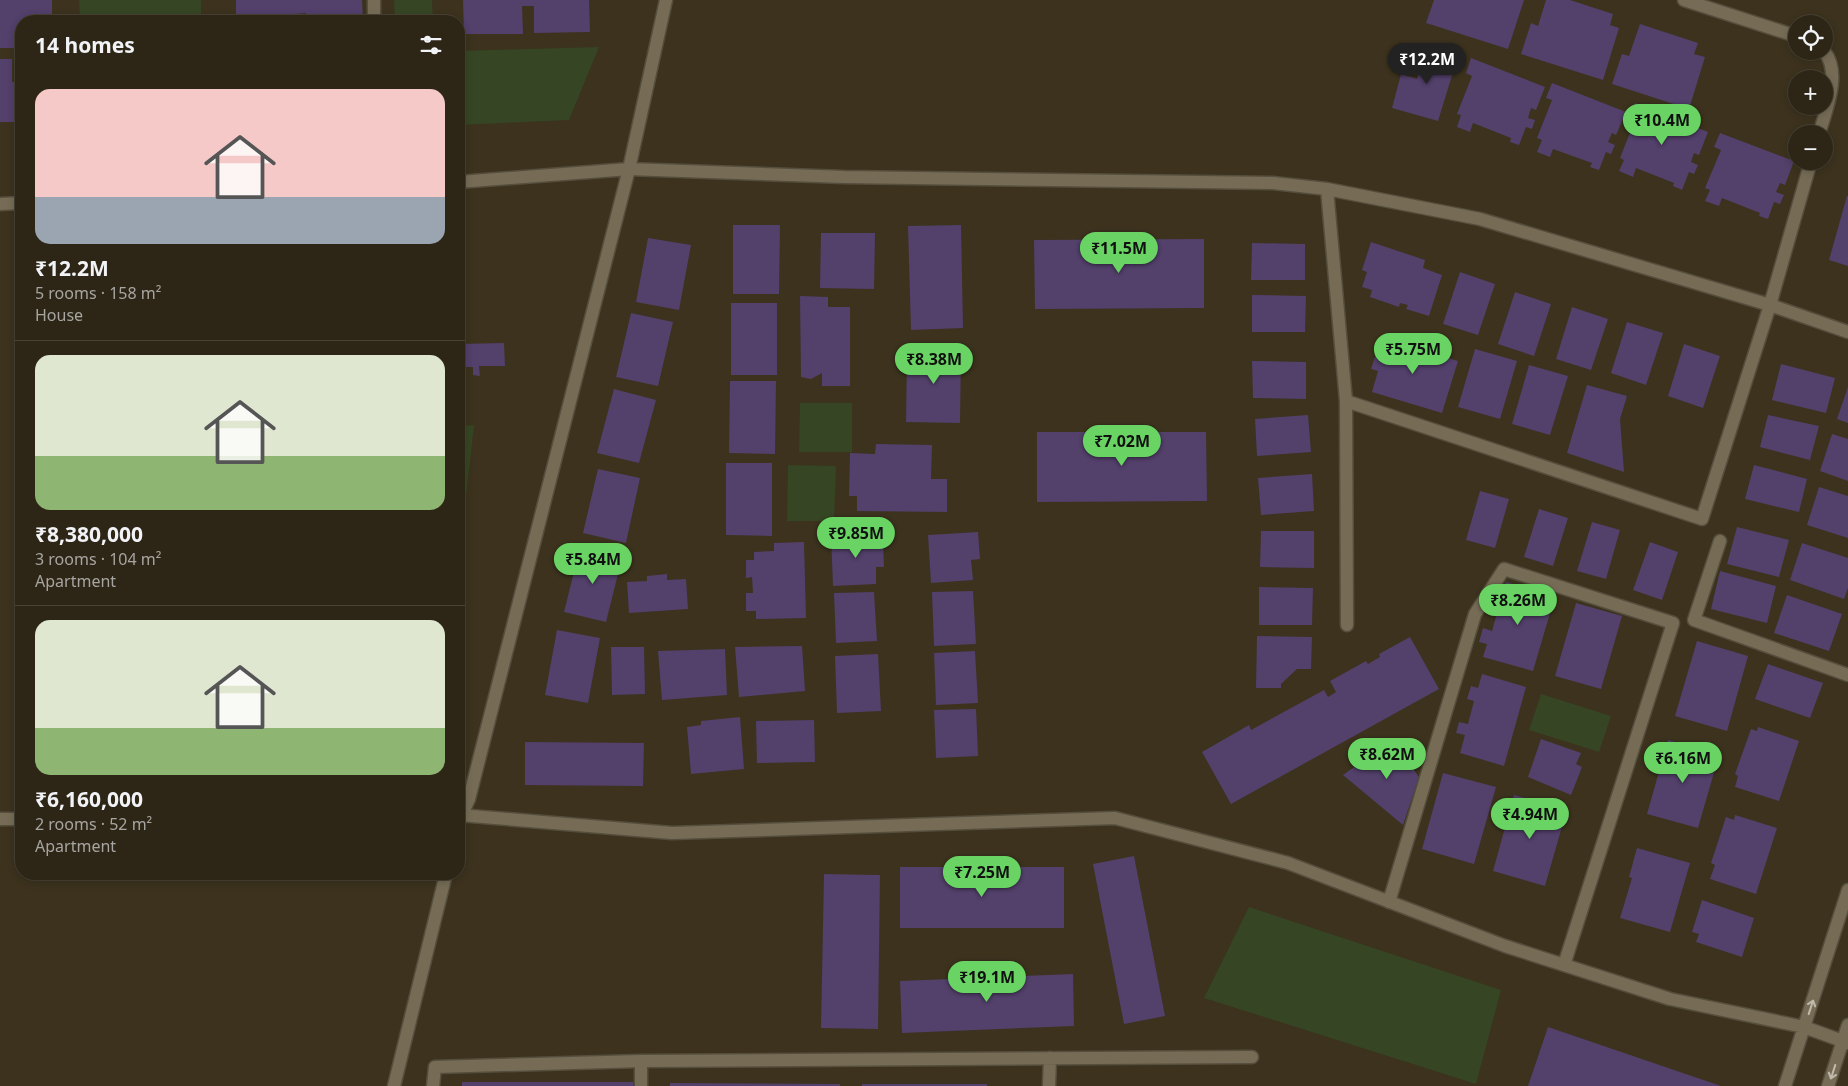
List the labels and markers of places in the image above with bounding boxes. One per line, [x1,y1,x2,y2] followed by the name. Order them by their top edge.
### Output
[1386,42,1468,85] pin: ₹12.2M
[1621,104,1703,146] pin: ₹10.4M
[1078,232,1160,274] pin: ₹11.5M
[1372,332,1454,375] pin: ₹5.75M
[893,342,975,385] pin: ₹8.38M
[1081,424,1163,467] pin: ₹7.02M
[815,516,897,559] pin: ₹9.85M
[552,542,634,585] pin: ₹5.84M
[1477,584,1559,626] pin: ₹8.26M
[1346,738,1428,780] pin: ₹8.62M
[1642,742,1724,784] pin: ₹6.16M
[1489,798,1571,840] pin: ₹4.94M
[941,856,1023,898] pin: ₹7.25M
[946,960,1028,1003] pin: ₹19.1M

